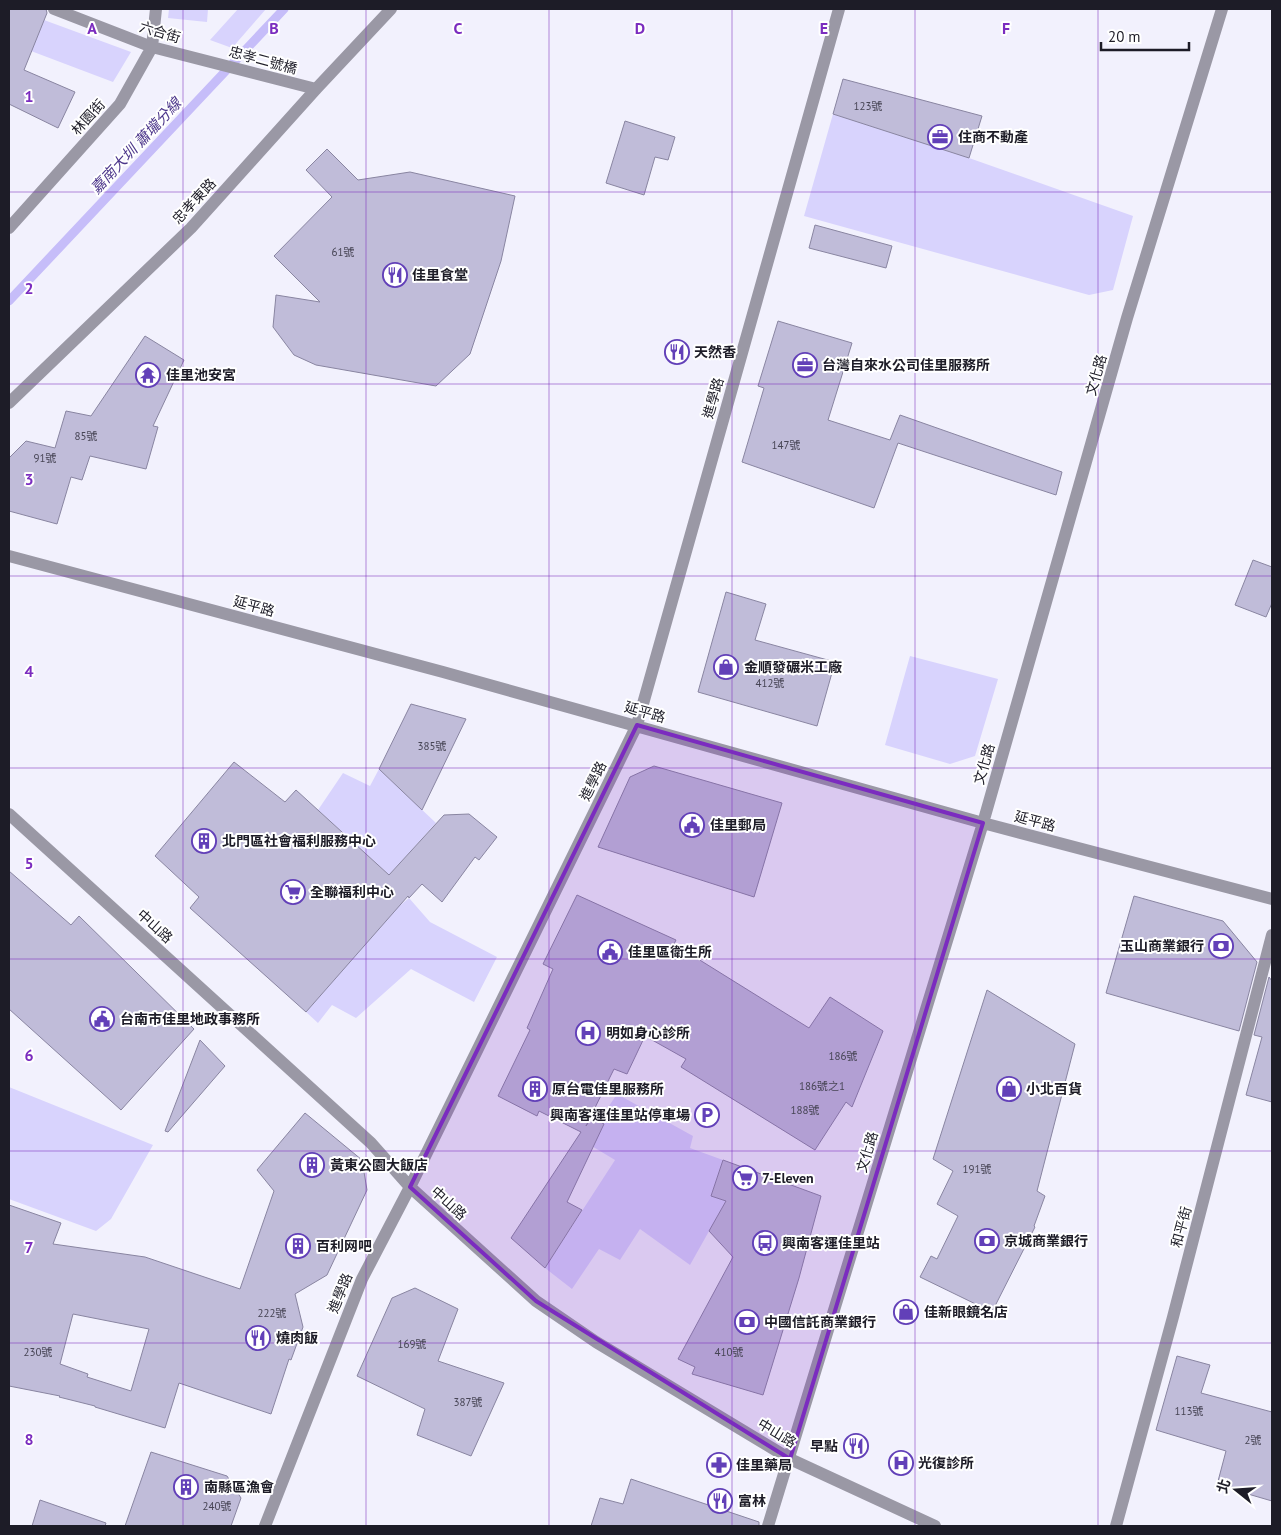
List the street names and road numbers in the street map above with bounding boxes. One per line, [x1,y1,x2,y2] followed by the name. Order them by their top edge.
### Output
[137,17,183,47] street label: 六合街
[227,42,299,78] street label: 忠孝二號橋
[67,95,109,139] street label: 林園街
[168,174,220,228] street label: 忠孝東路
[1082,352,1110,398] street label: 文化路
[699,375,727,421] street label: 進學路
[231,592,277,620] street label: 延平路
[622,698,668,726] street label: 延平路
[970,741,998,787] street label: 文化路
[576,758,610,804] street label: 進學路
[1012,807,1058,835] street label: 延平路
[133,905,177,947] street label: 中山路
[852,1129,882,1175] street label: 文化路
[427,1182,471,1224] street label: 中山路
[1167,1204,1195,1250] street label: 和平街
[324,1270,356,1316] street label: 進學路
[754,1414,800,1452] street label: 中山路

